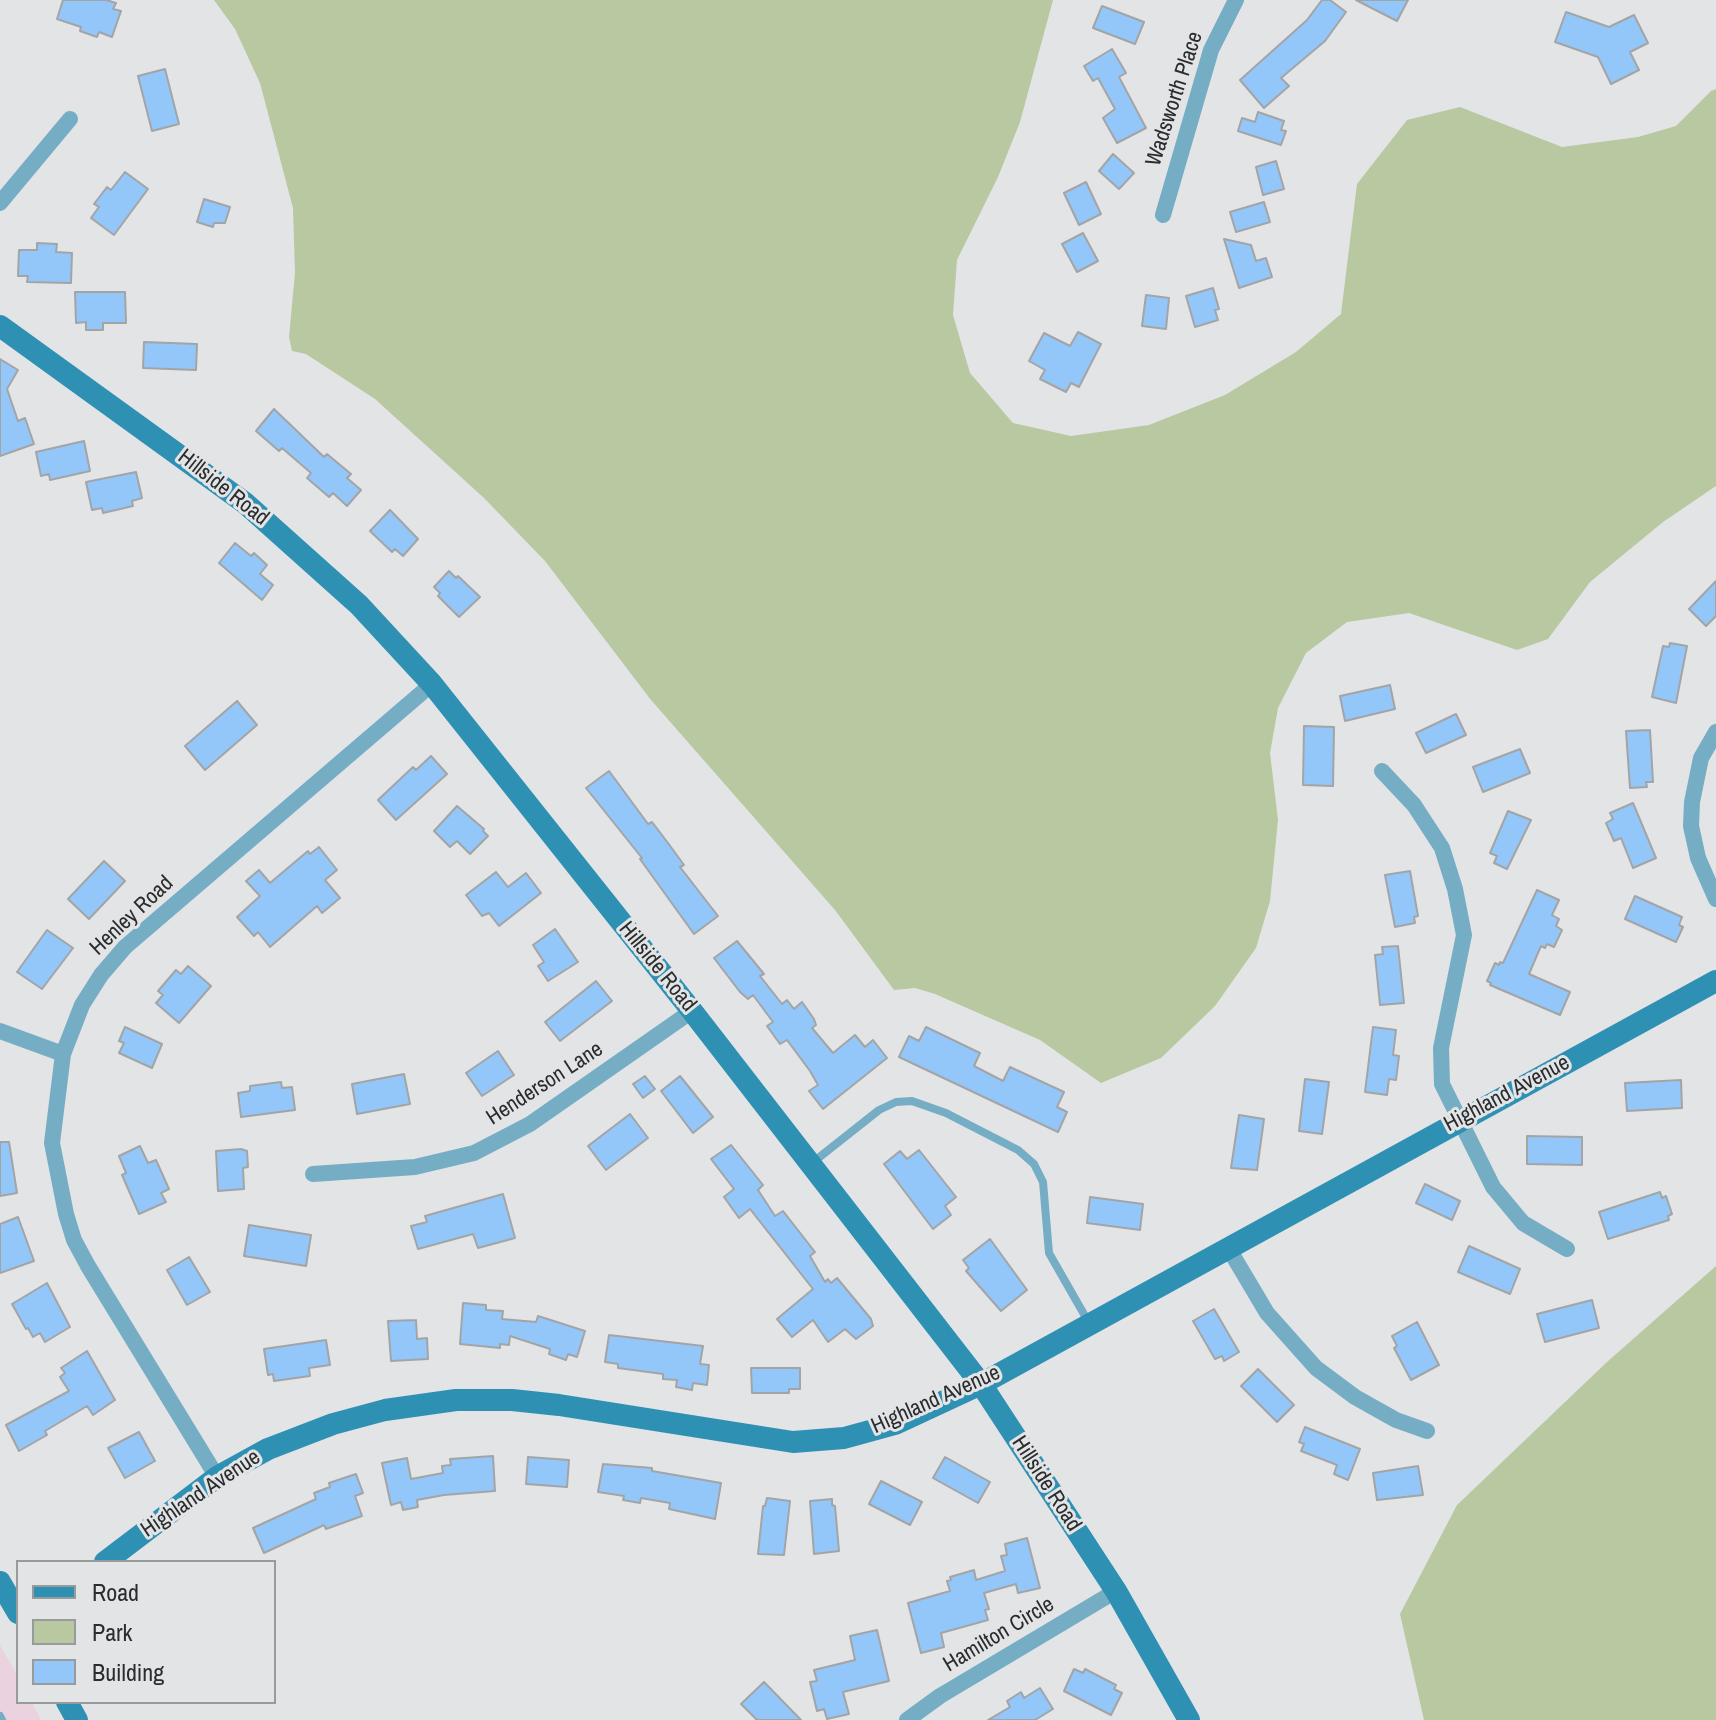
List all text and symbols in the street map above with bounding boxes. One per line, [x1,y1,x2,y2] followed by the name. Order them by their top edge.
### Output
[1141,28,1209,170] street label: Wadsworth Place
[172,444,274,532] street label: Hillside Road
[85,871,179,961] street label: Henley Road
[613,917,701,1017] street label: Hillside Road
[482,1037,608,1131] street label: Henderson Lane
[1440,1050,1574,1138] street label: Highland Avenue
[868,1360,1004,1440] street label: Highland Avenue
[1005,1431,1087,1537] street label: Hillside Road
[136,1444,266,1544] street label: Highland Avenue
[16,1560,276,1704] legend
[92,1576,139,1608] text: Road
[939,1592,1059,1678] street label: Hamilton Circle
[92,1616,132,1648] text: Park
[92,1656,164,1688] text: Building

